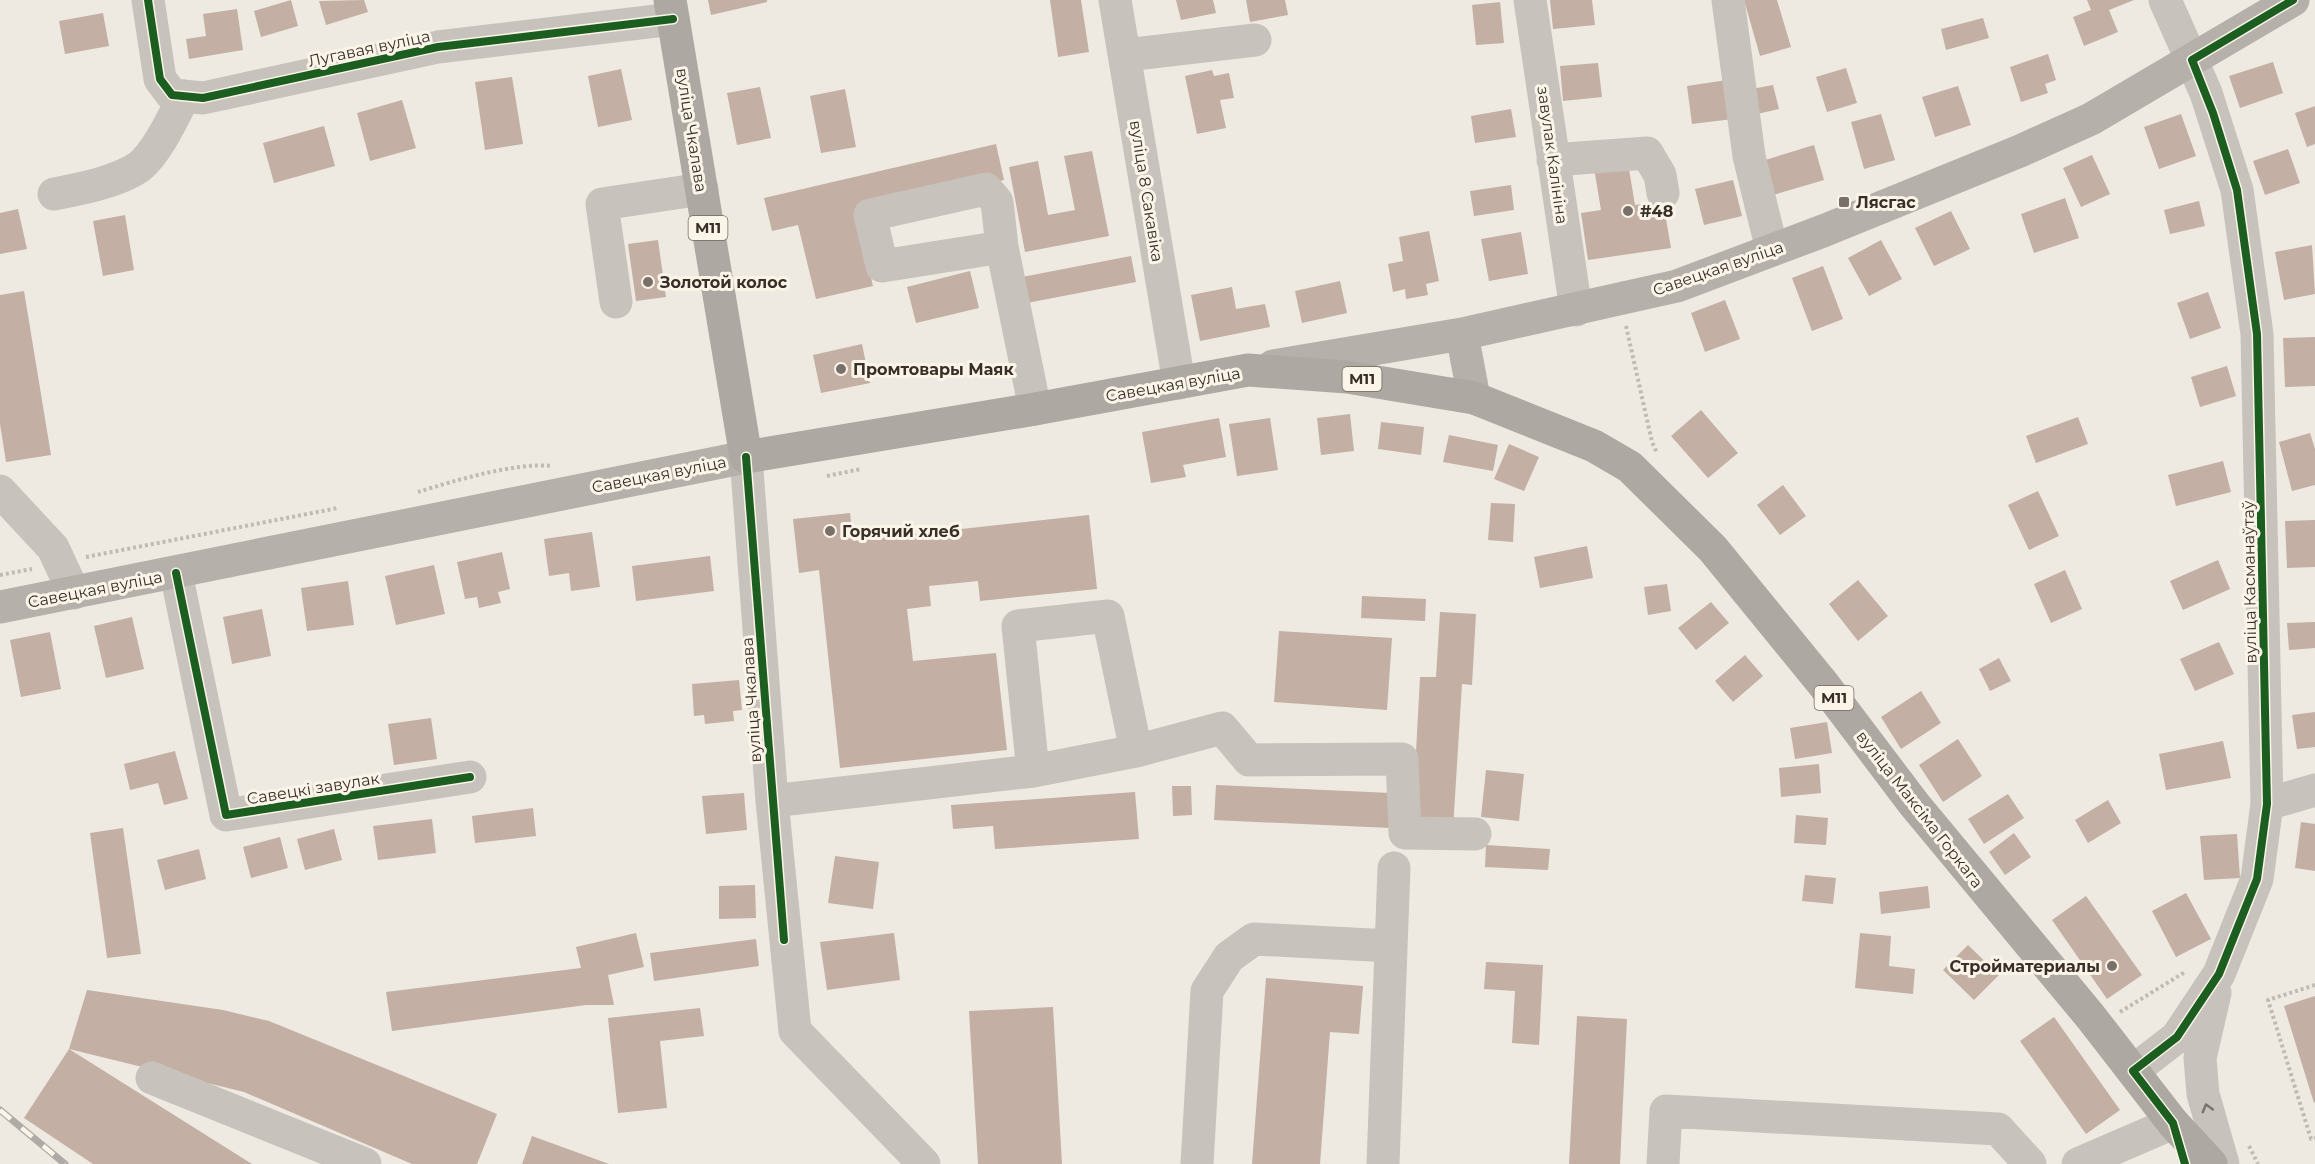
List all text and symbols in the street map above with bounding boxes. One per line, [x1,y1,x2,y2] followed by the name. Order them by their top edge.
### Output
[306,26,432,71] street label: Лугавая вуліца
[672,67,711,194] street label: вуліца Чкалава
[1533,85,1572,225] street label: завулак Калініна
[1126,119,1167,263] street label: вуліца 8 Сакавіка
[1856,193,1916,212] place label: Лясгас
[1837,195,1851,209] marker: Лясгас
[1640,202,1673,221] place label: #48
[1621,204,1635,218] marker: #48
[688,216,728,240] road number: М11
[1650,237,1786,300] street label: Савецкая вуліца
[659,273,788,292] place label: Золотой колос
[641,275,655,289] marker: Золотой колос
[853,360,1014,379] place label: Промтовары Маяк
[834,362,848,376] marker: Промтовары Маяк
[1104,363,1242,406] street label: Савецкая вуліца
[1342,367,1382,391] road number: М11
[590,452,728,497] street label: Савецкая вуліца
[2239,500,2260,664] street label: вуліца Касманаўтаў
[842,522,960,541] place label: Горячий хлеб
[823,524,837,538] marker: Горячий хлеб
[26,567,164,612] street label: Савецкая вуліца
[738,637,765,763] street label: вуліца Чкалава
[1814,686,1854,710] road number: М11
[1852,727,1987,892] street label: вуліца Максіма Горкага
[245,769,381,808] street label: Савецкі завулак
[1949,957,2100,976] place label: Стройматериалы
[2105,959,2119,973] marker: Стройматериалы
[2201,1103,2214,1113] one-way arrow

